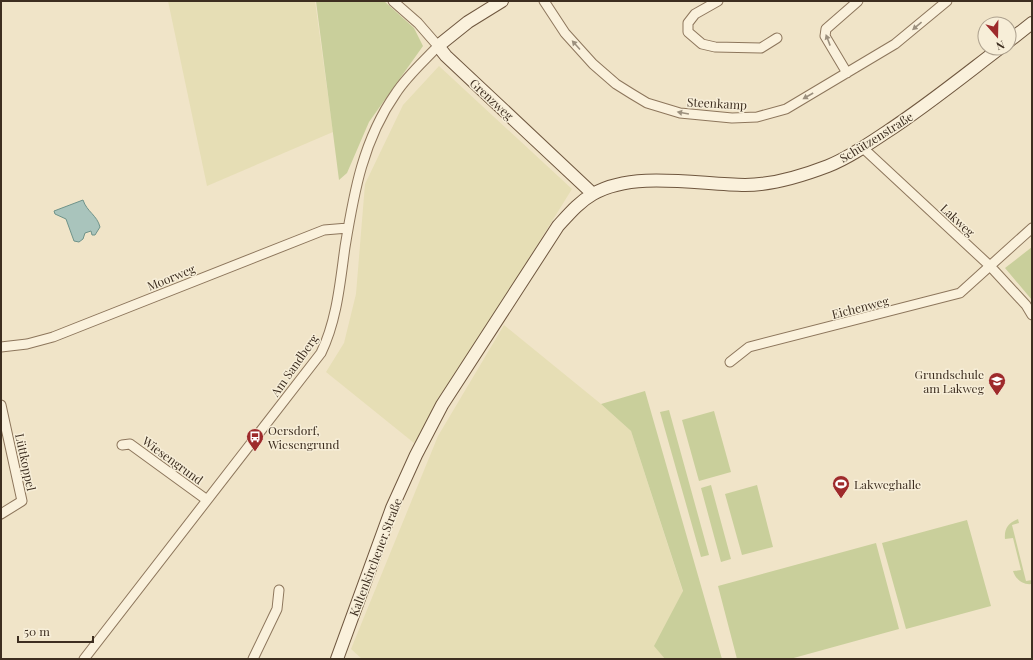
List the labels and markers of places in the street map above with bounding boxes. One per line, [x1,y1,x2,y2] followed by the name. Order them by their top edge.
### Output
[915,366,985,396] place label: Grundschule am Lakweg
[987,371,1007,396] school or university icon: Grundschule am Lakweg
[267,422,339,452] place label: Oersdorf, Wiesengrund
[245,427,265,452] bus stop icon: Oersdorf, Wiesengrund
[831,474,851,499] sports icon: Lakweghalle
[854,476,921,492] place label: Lakweghalle

